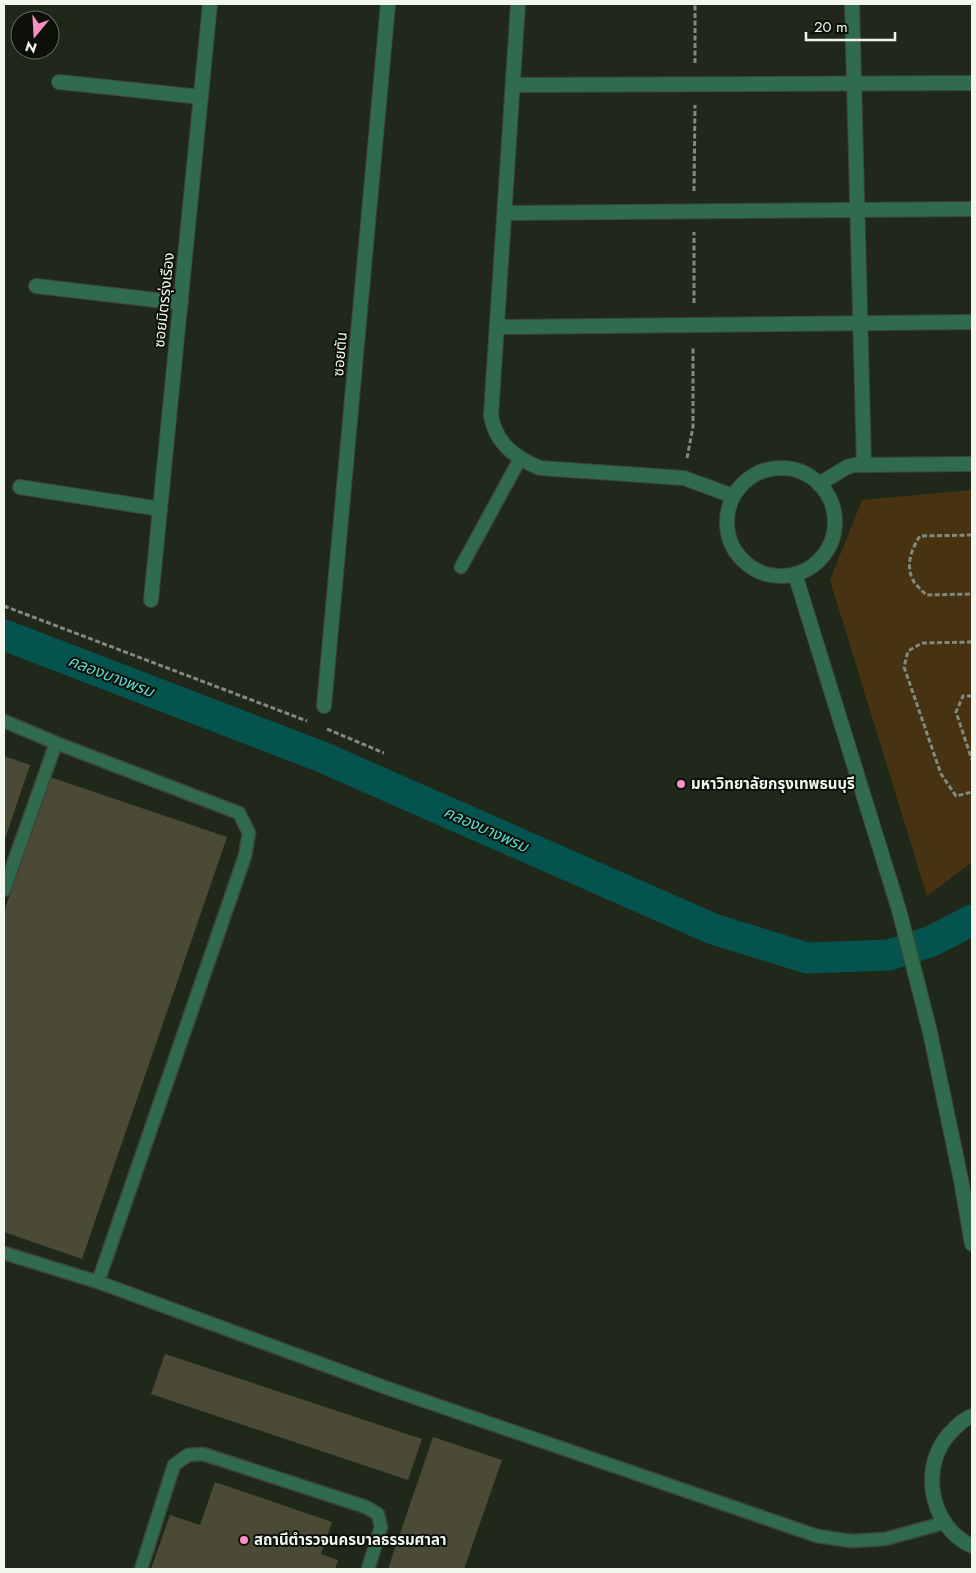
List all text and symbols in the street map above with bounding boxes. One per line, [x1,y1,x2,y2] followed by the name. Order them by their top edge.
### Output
[10,10,60,60] north arrow
[806,10,895,42] scale bar
[814,16,848,38] text: 20 m
[23,36,39,59] text: N
[148,251,180,349] street label: ซอยมิตรรุ่งเรือง
[327,331,353,377] street label: ซอยตัน
[65,649,158,703] water label: คลองบางพรม
[691,773,855,795] place label: มหาวิทยาลัยกรุงเทพธนบุรี
[675,778,687,790] marker: มหาวิทยาลัยกรุงเทพธนบุรี
[440,800,533,858] water label: คลองบางพรม
[254,1529,447,1551] place label: สถานีตำรวจนครบาลธรรมศาลา
[238,1534,250,1546] marker: สถานีตำรวจนครบาลธรรมศาลา

